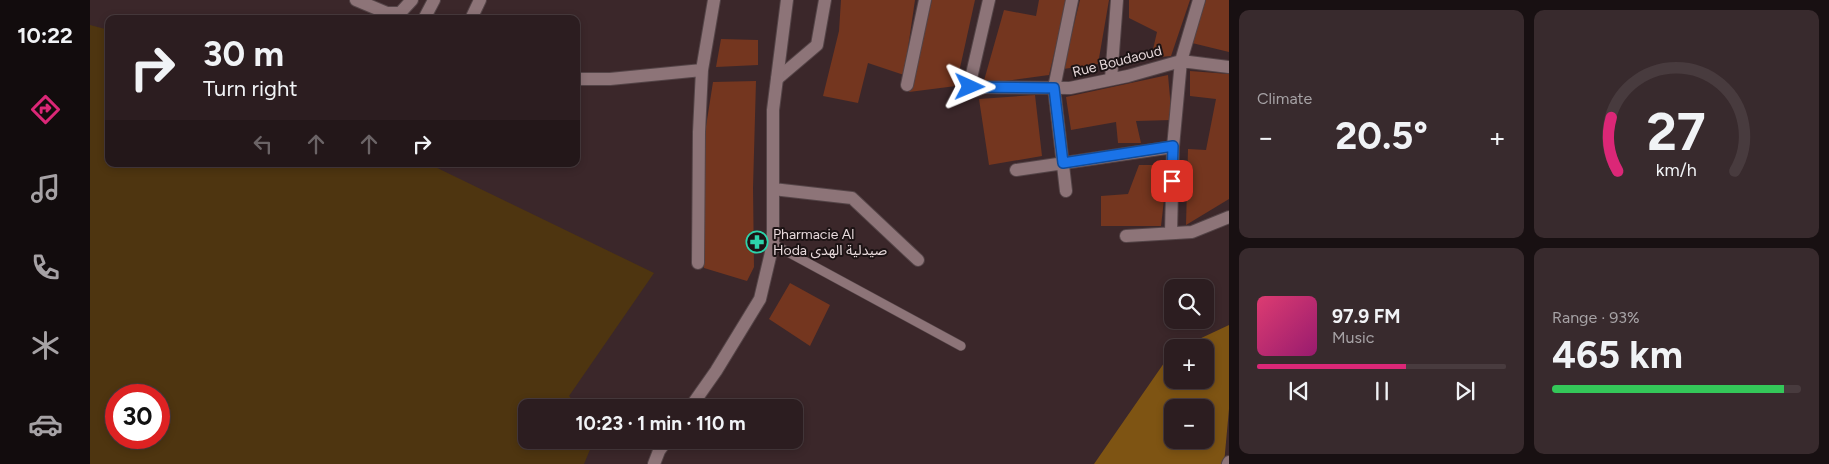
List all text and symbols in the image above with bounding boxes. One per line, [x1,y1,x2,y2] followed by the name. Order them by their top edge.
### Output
[17,22,73,49] text: 10:22
[203,33,284,75] text: 30 m
[120,35,185,100] icon: right
[1071,42,1164,81] street label: Rue Boudaoud
[943,60,995,112] position arrow
[203,75,298,102] text: Turn right
[1257,89,1312,108] text: Climate
[28,92,63,127] icon: directions
[1647,101,1706,163] text: 27
[1335,113,1428,159] text: 20.5°
[1257,120,1274,154] text: −
[1489,120,1506,154] text: +
[249,130,277,158] icon: left
[302,130,330,158] icon: ahead
[355,130,383,158] icon: ahead
[408,130,436,158] icon: right
[1656,159,1697,180] text: km/h
[1151,160,1193,202] pin
[1158,167,1186,195] icon: arrive
[28,171,63,206] icon: music
[773,226,887,259] place label: Pharmacie Al Hoda صيدلية الهدى
[745,230,769,254] pharmacy icon: Pharmacie Al Hoda صيدلية الهدى
[28,250,63,285] icon: phone
[1164,279,1214,449] map controls
[1164,279,1214,329] button: search
[1332,305,1401,328] text: 97.9 FM
[1552,308,1640,327] text: Range · 93%
[28,328,63,363] icon: climate
[1332,328,1374,347] text: Music
[1552,332,1683,378] text: 465 km
[1164,339,1214,389] button: +
[1285,377,1313,405] icon: previous
[1368,377,1396,405] icon: pause
[1451,377,1479,405] icon: next
[105,384,170,449] speed limit sign: 30
[1164,399,1214,449] button: −
[28,407,63,442] icon: car
[576,412,745,435] text: 10:23 · 1 min · 110 m

